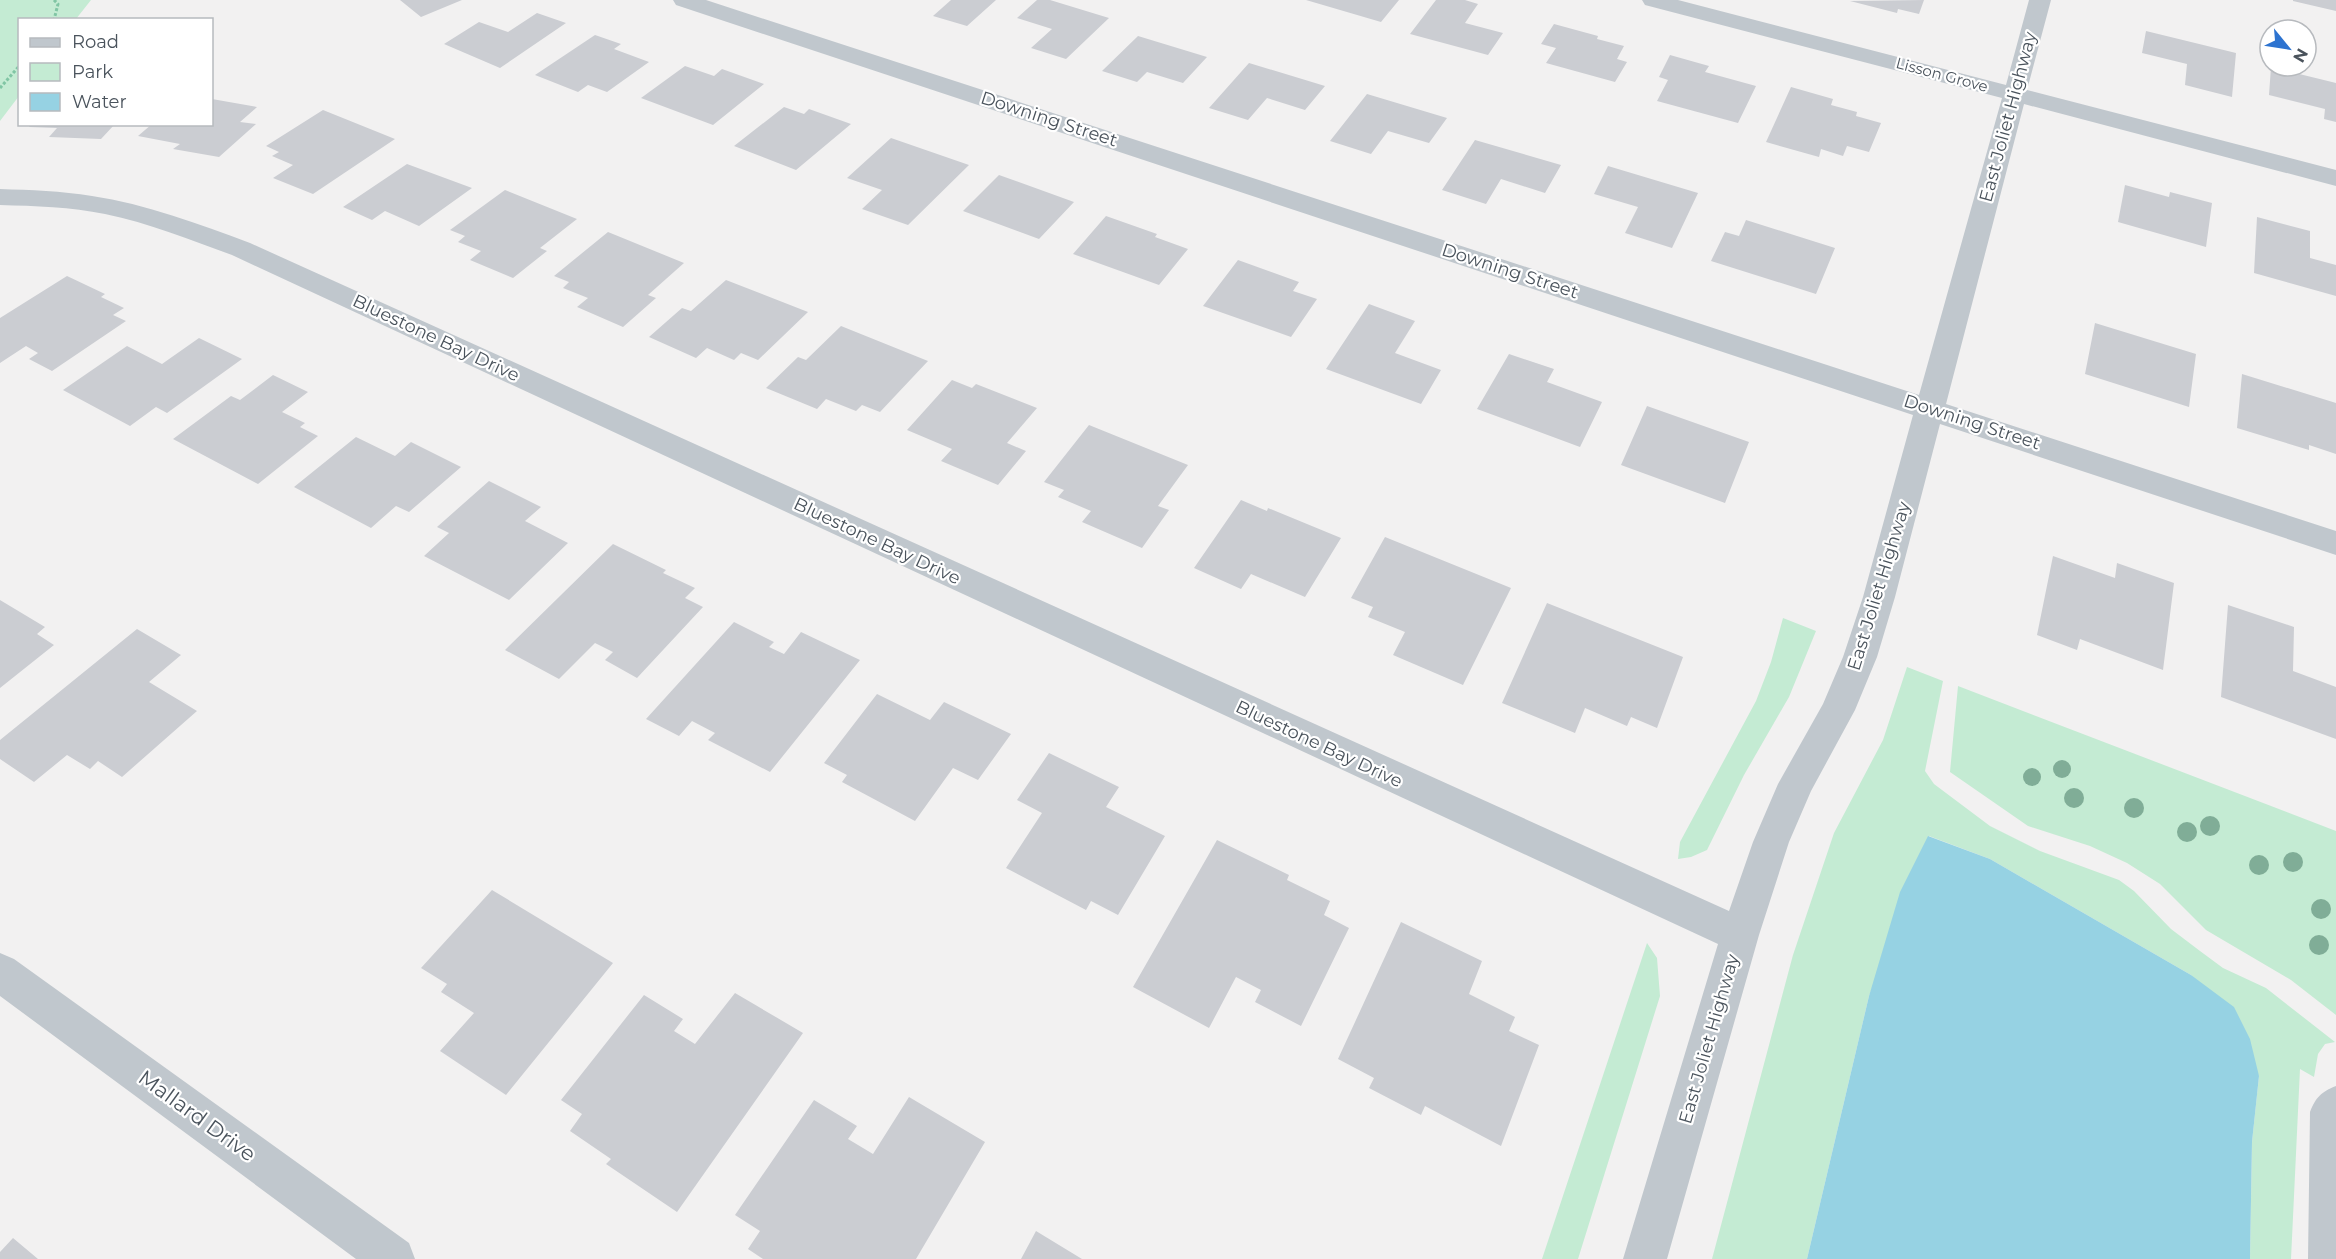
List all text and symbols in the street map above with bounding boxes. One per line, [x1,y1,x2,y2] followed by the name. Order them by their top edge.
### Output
[18,18,213,126] legend
[2258,18,2318,78] north arrow
[1975,29,2041,205] street label: East Joliet Highway
[72,31,119,53] text: Road
[2289,45,2312,66] text: N
[1894,53,1990,96] street label: Lisson Grove
[72,61,113,83] text: Park
[978,87,1120,151] street label: Downing Street
[72,91,127,113] text: Water
[1439,239,1581,303] street label: Downing Street
[349,290,523,386] street label: Bluestone Bay Drive
[1901,390,2043,454] street label: Downing Street
[790,493,964,589] street label: Bluestone Bay Drive
[1843,499,1915,673] street label: East Joliet Highway
[1232,696,1406,792] street label: Bluestone Bay Drive
[1674,951,1744,1126] street label: East Joliet Highway
[134,1065,261,1167] street label: Mallard Drive

